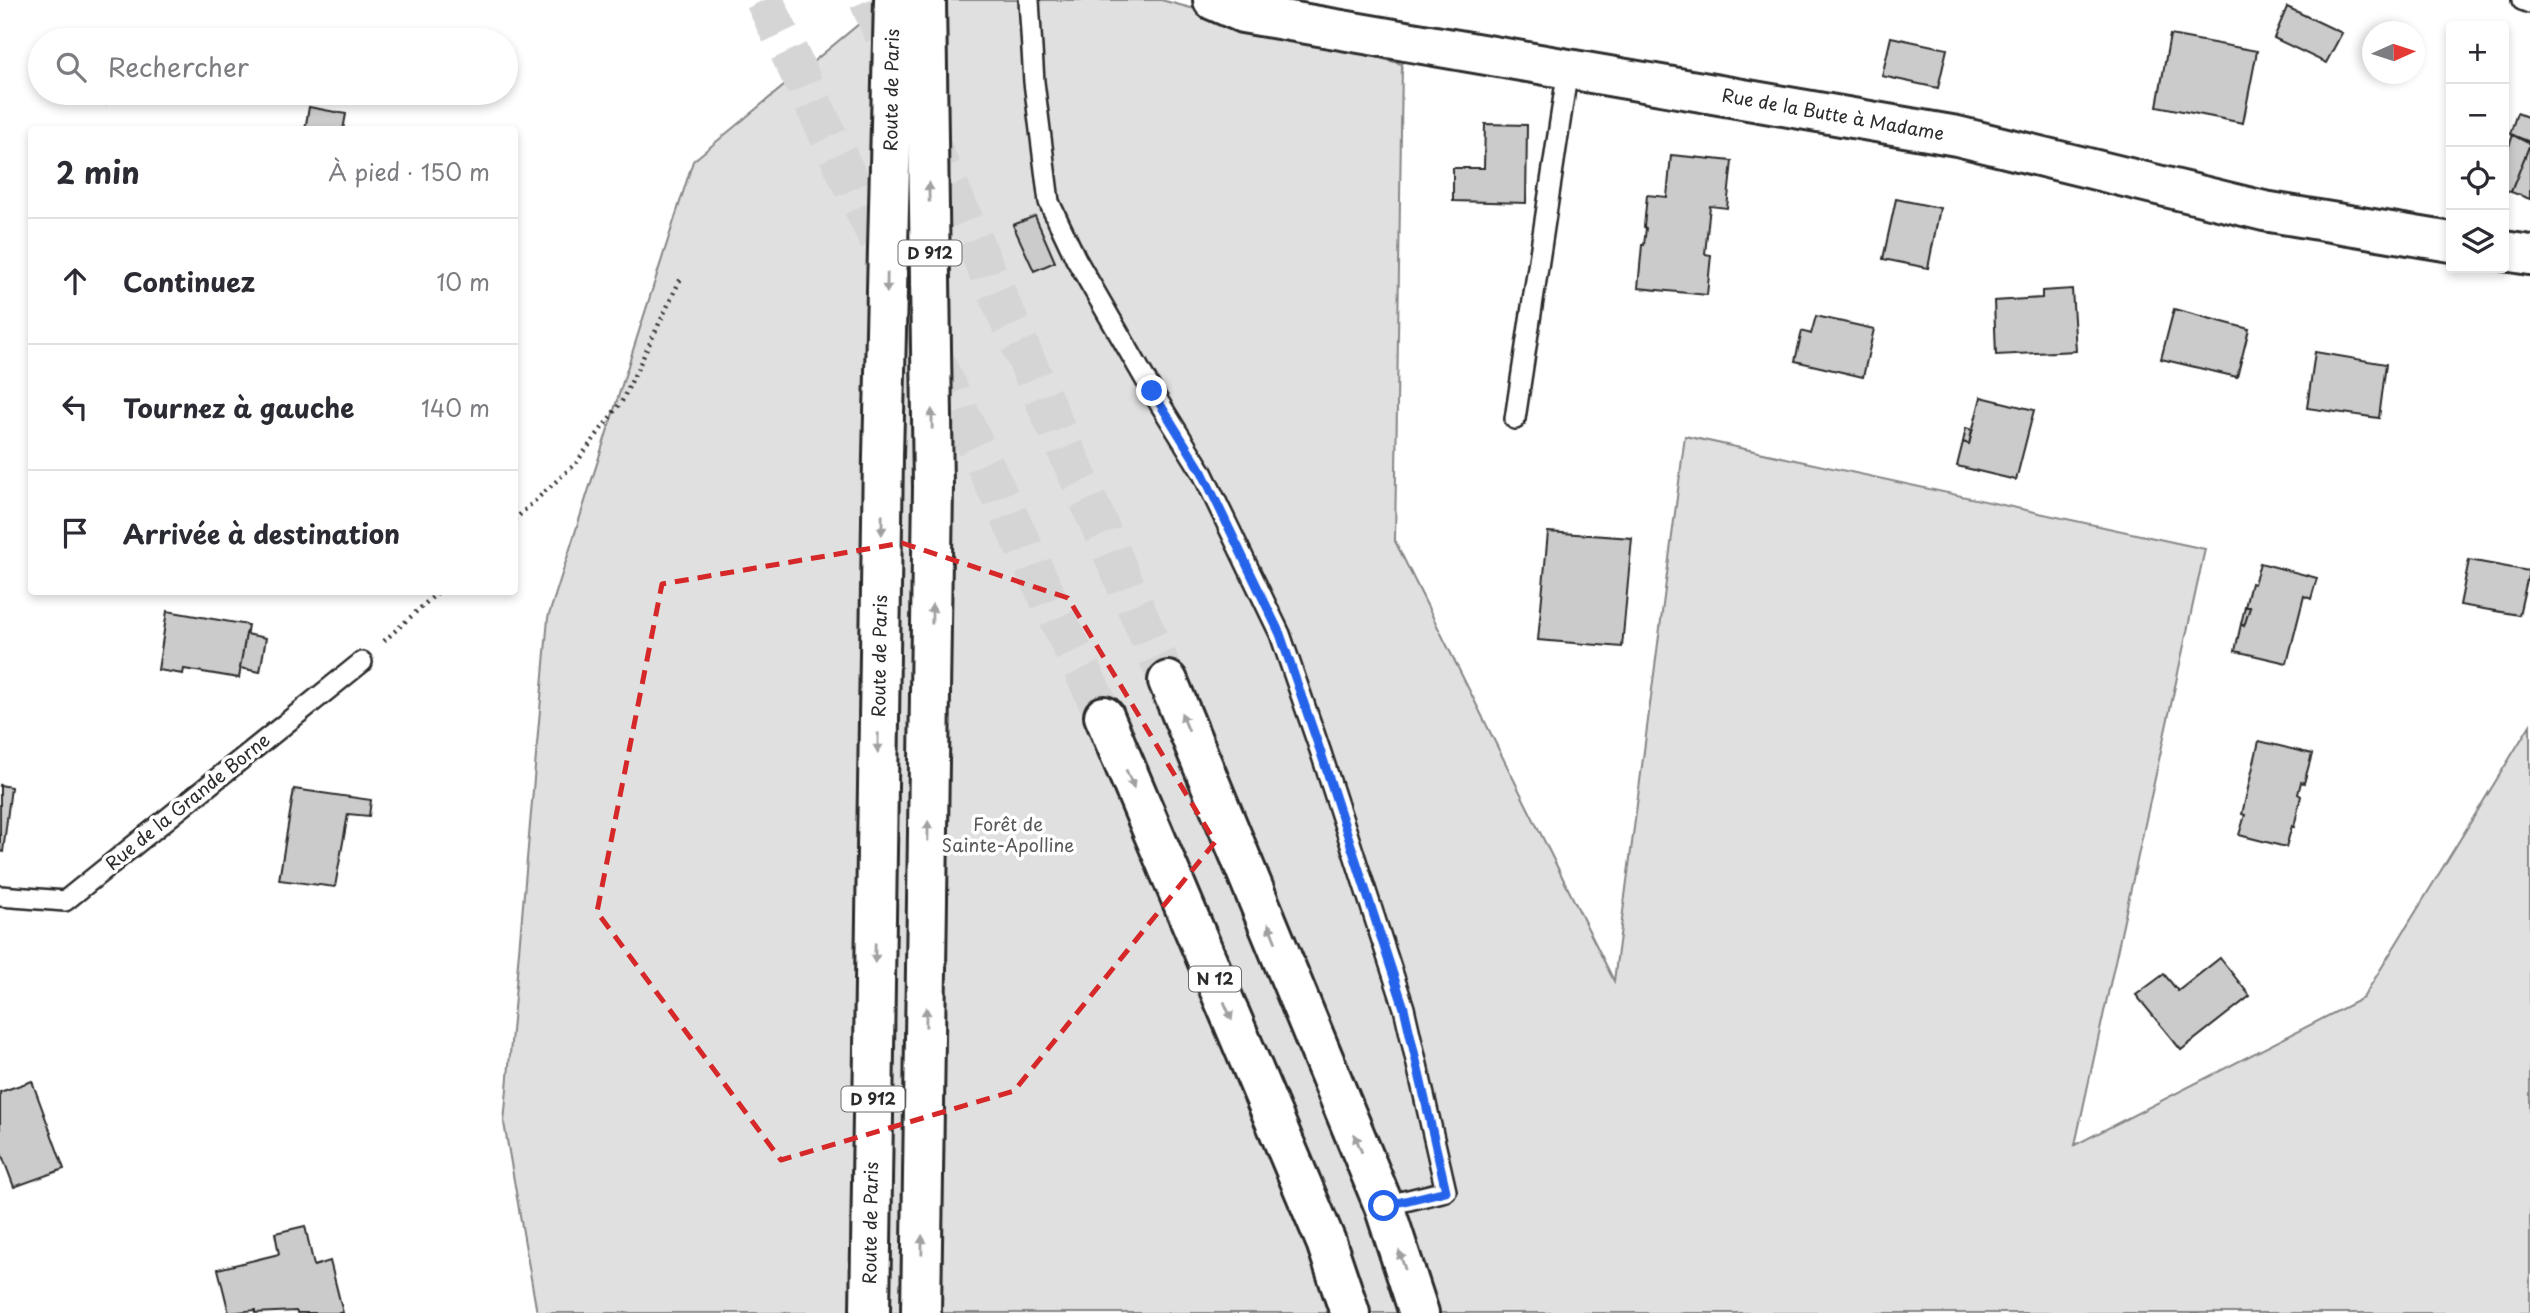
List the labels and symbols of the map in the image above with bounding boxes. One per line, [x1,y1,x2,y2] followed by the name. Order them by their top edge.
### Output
[2362,21,2425,84] north arrow
[876,28,905,152] street label: Route de Paris
[1720,81,1947,146] street label: Rue de la Butte à Madame
[923,180,935,202] one-way arrow
[898,241,962,266] road number: D 912
[882,272,893,294] one-way arrow
[1136,375,1167,406] route end
[926,408,938,430] one-way arrow
[876,514,888,536] one-way arrow
[864,594,893,718] street label: Route de Paris
[926,603,938,625] one-way arrow
[1180,712,1191,733] one-way arrow
[99,726,275,876] street label: Rue de la Grande Borne
[872,732,884,754] one-way arrow
[1125,768,1136,789] one-way arrow
[942,810,1074,858] park label: Forêt de Sainte-Apolline
[923,820,934,842] one-way arrow
[1266,922,1277,943] one-way arrow
[869,943,881,965] one-way arrow
[1189,967,1241,992] road number: N 12
[1223,1001,1234,1022] one-way arrow
[920,1006,932,1028] one-way arrow
[842,1086,904,1112] road number: D 912
[1352,1133,1364,1153] one-way arrow
[855,1161,884,1285] street label: Route de Paris
[1368,1190,1399,1221] route start
[917,1234,928,1256] one-way arrow
[1396,1249,1407,1270] one-way arrow

